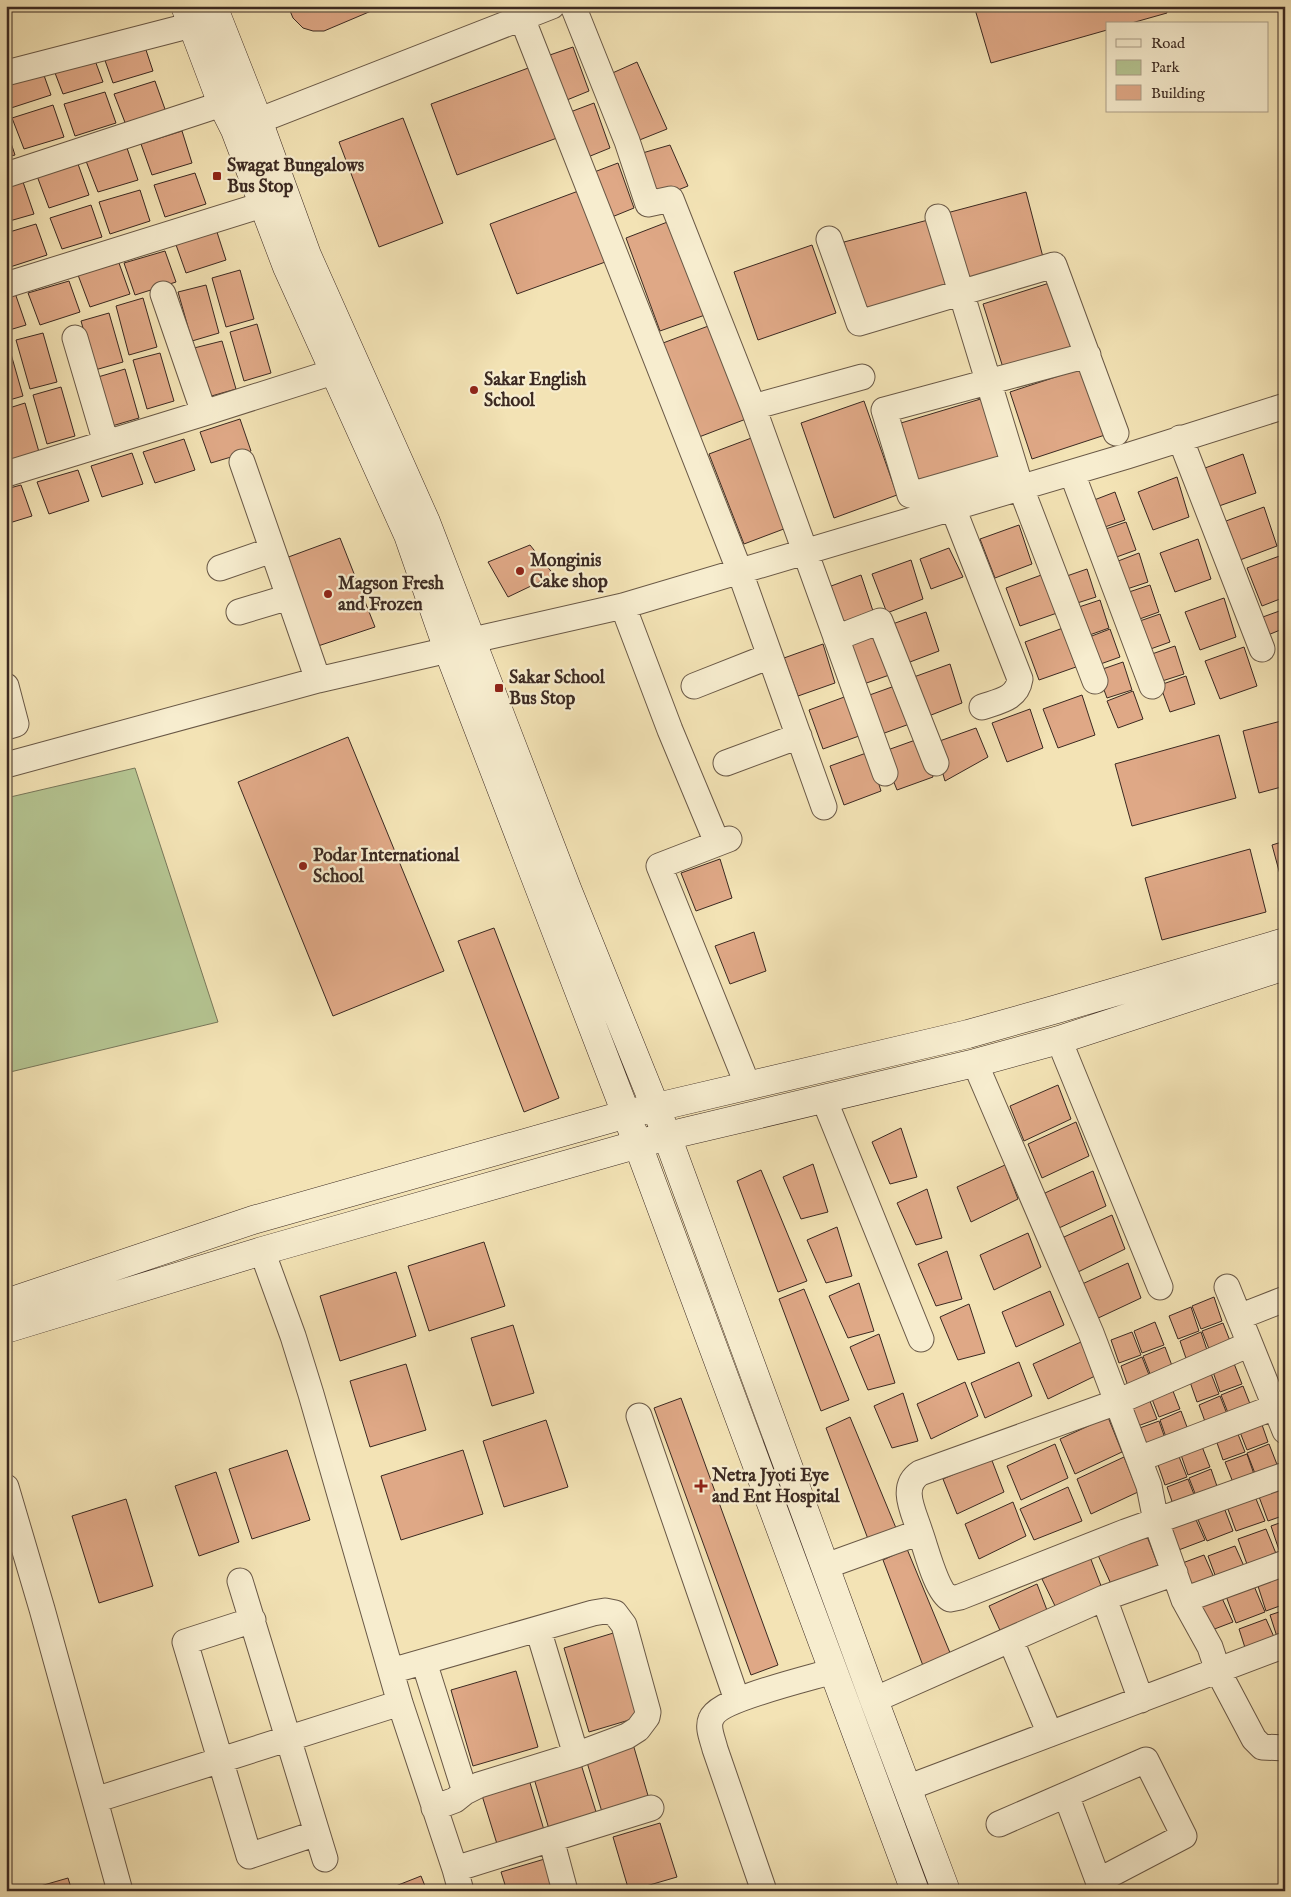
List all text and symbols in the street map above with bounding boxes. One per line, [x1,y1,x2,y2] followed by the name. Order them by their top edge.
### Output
[1106,22,1268,112] legend
[1151,34,1186,53] text: Road
[1151,58,1181,77] text: Park
[1151,84,1206,103] text: Building
[227,155,365,199] place label: Swagat Bungalows Bus Stop
[211,170,223,182] marker: Swagat Bungalows Bus Stop
[484,369,587,413] place label: Sakar English School
[468,384,480,396] marker: Sakar English School
[530,550,608,594] place label: Monginis Cake shop
[514,565,526,577] marker: Monginis Cake shop
[338,573,444,617] place label: Magson Fresh and Frozen
[322,588,334,600] marker: Magson Fresh and Frozen
[509,667,606,711] place label: Sakar School Bus Stop
[493,682,505,694] marker: Sakar School Bus Stop
[313,845,460,889] place label: Podar International School
[297,860,309,872] marker: Podar International School
[711,1465,841,1509] place label: Netra Jyoti Eye and Ent Hospital
[694,1479,708,1493] marker: Netra Jyoti Eye and Ent Hospital

